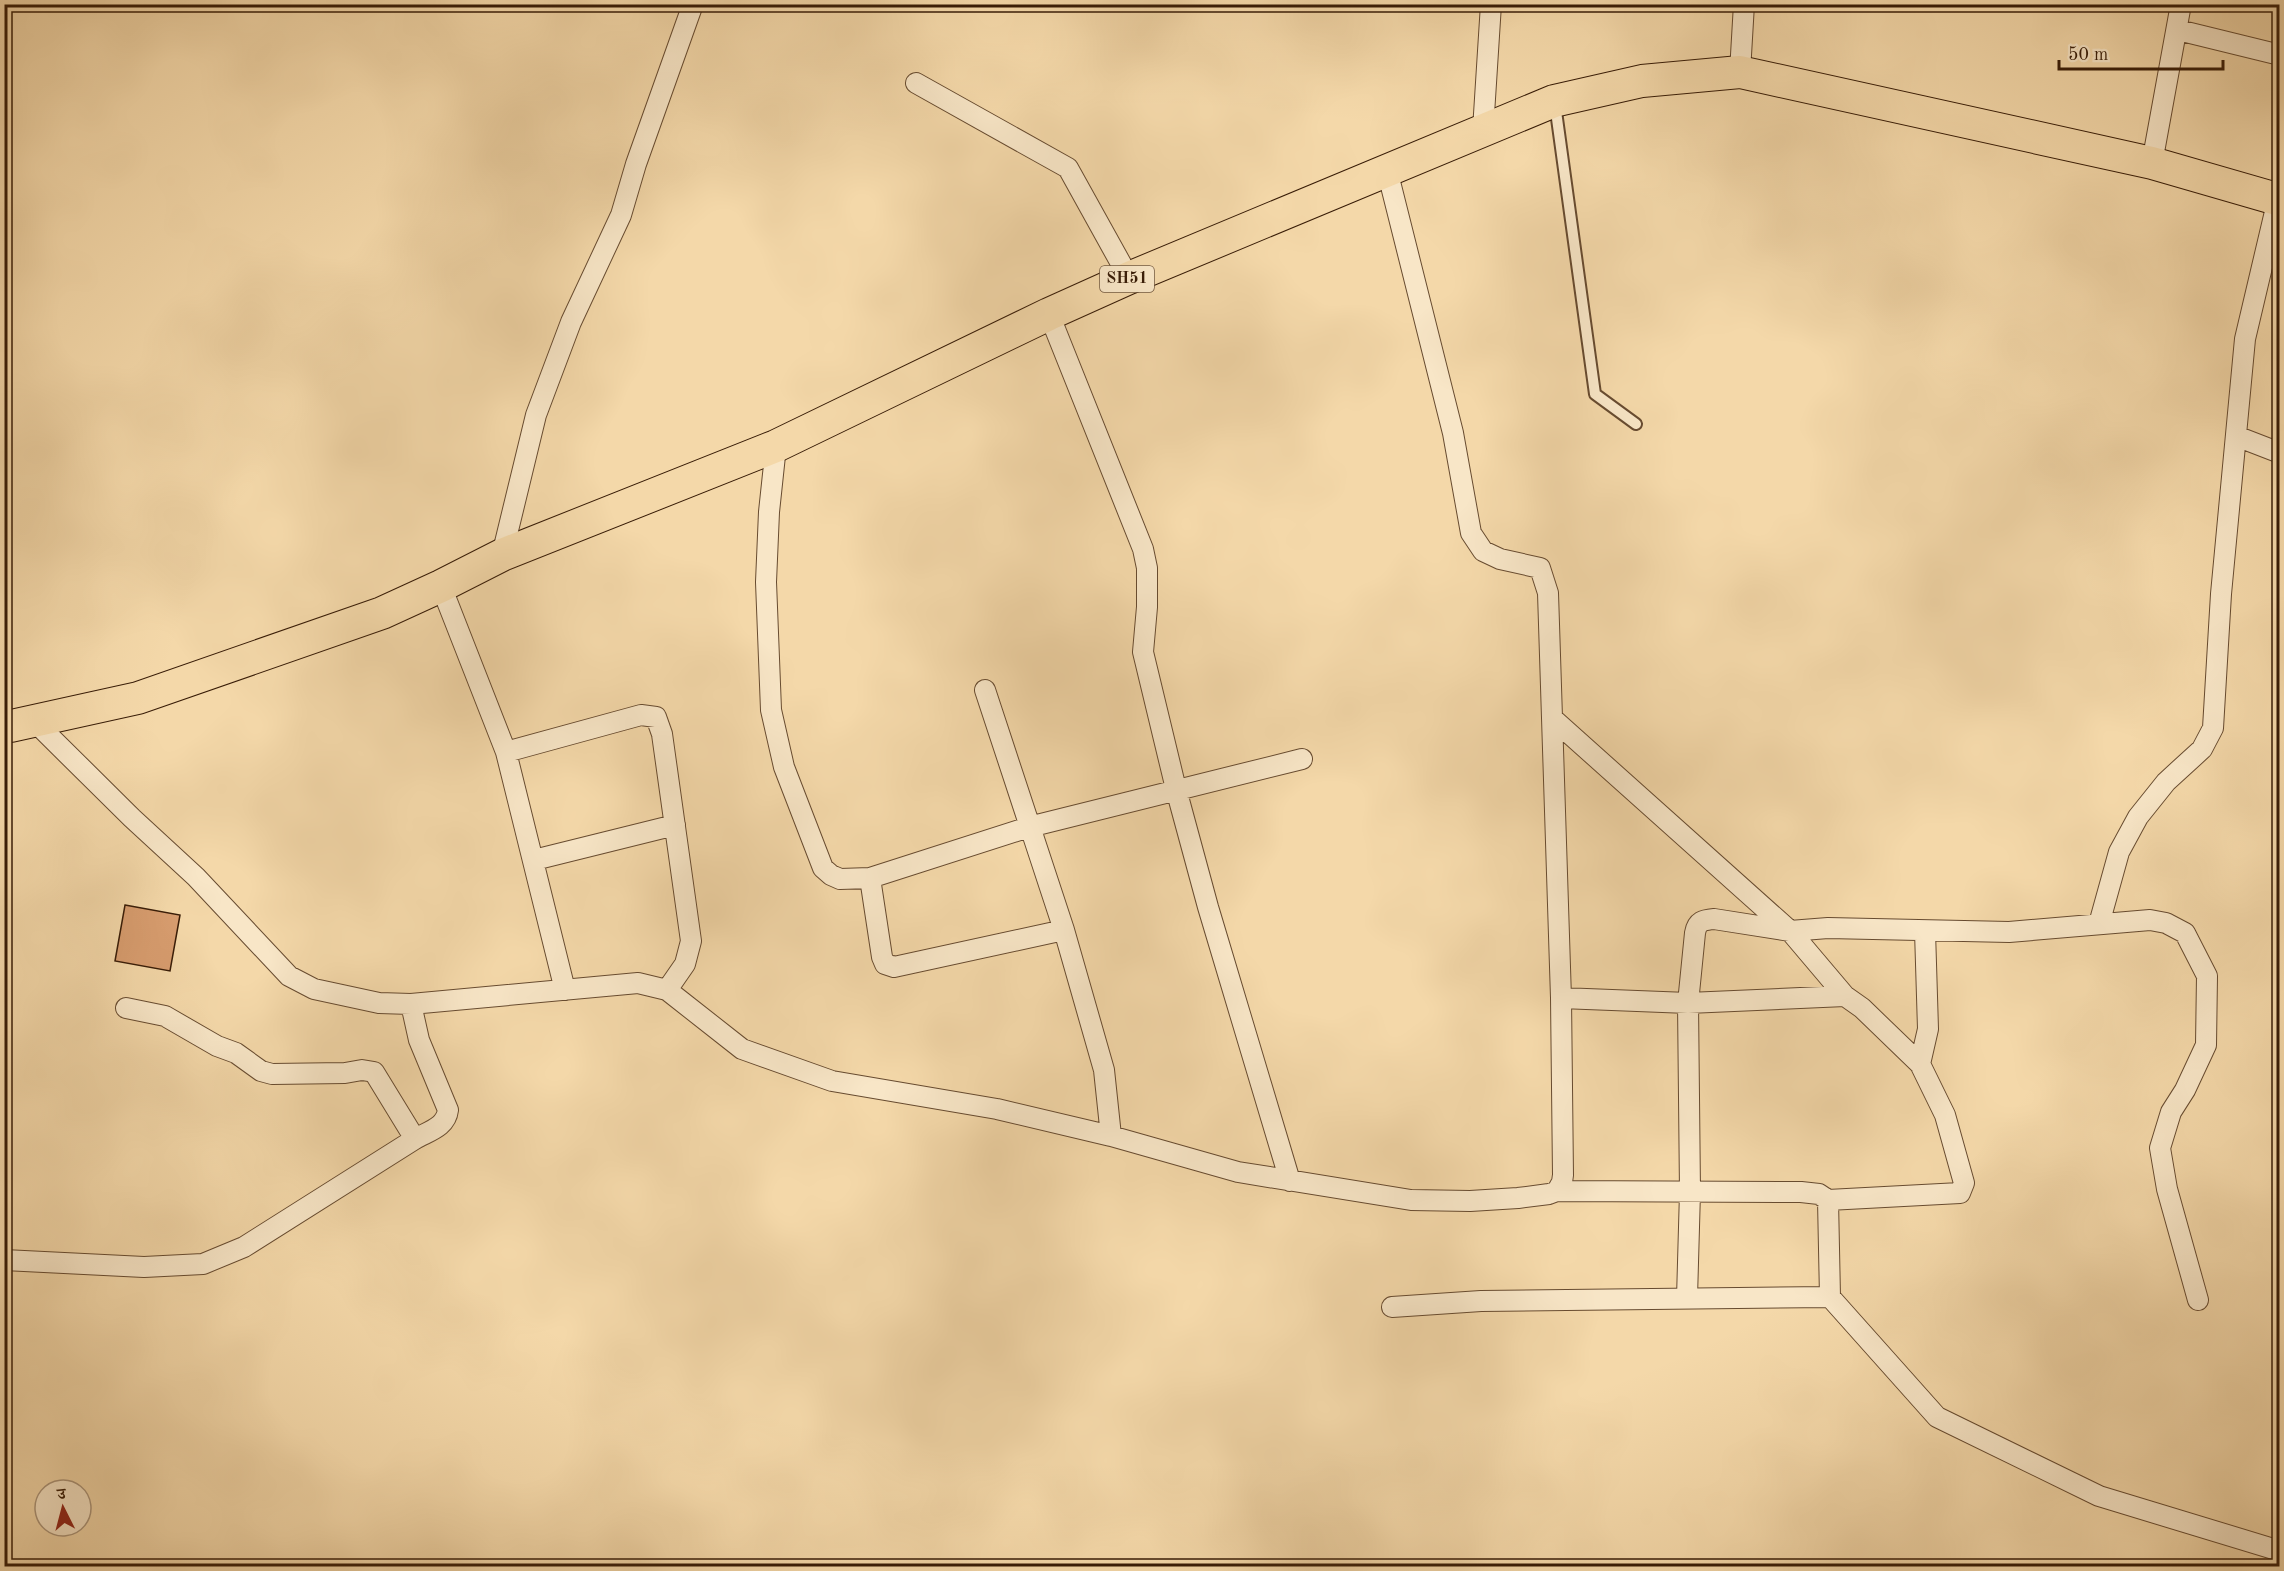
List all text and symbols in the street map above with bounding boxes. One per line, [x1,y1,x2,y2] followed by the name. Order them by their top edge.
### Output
[2059,33,2222,71] scale bar
[2068,46,2108,64] text: 50 m
[1100,266,1154,292] road number: SH51
[33,1478,93,1538] north arrow
[56,1486,68,1504] text: उ

